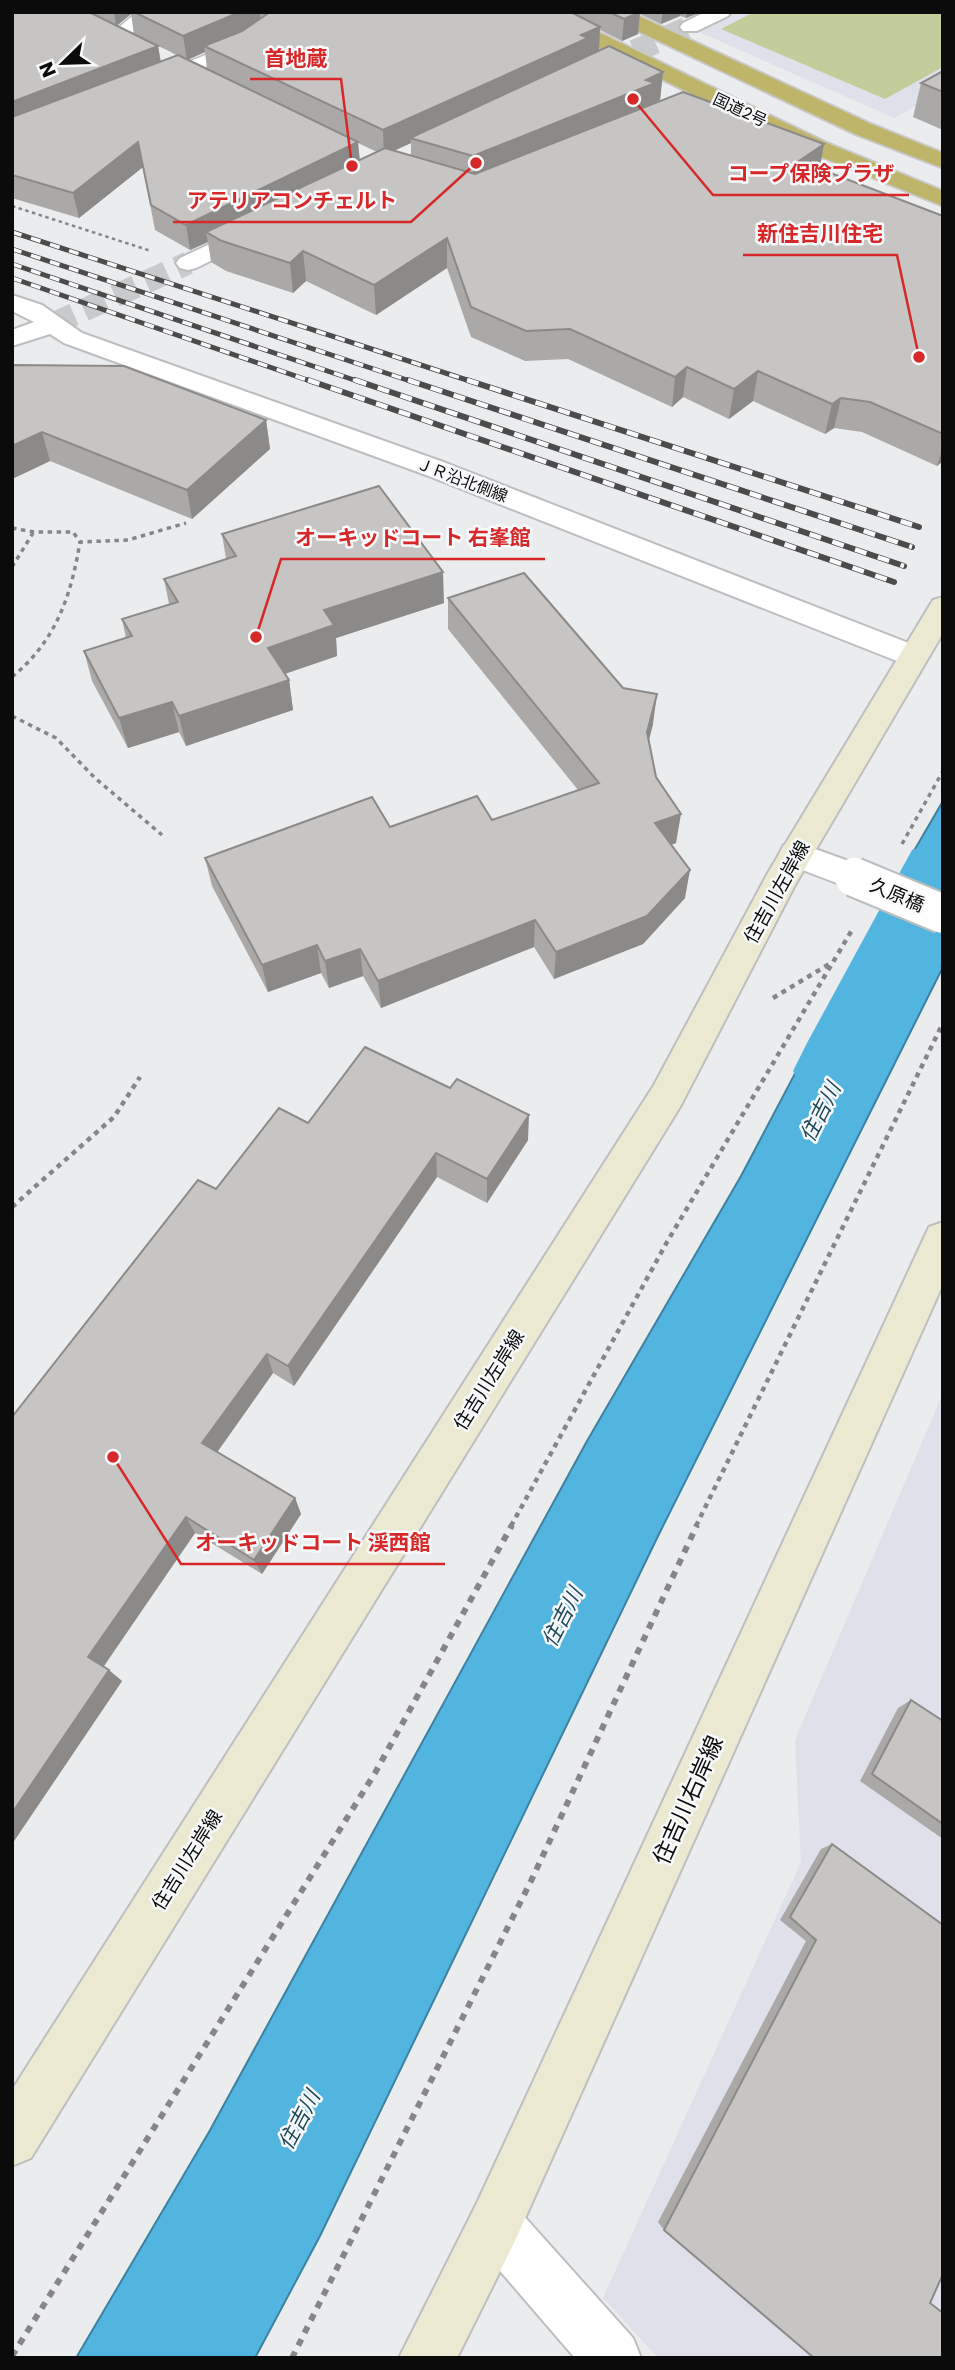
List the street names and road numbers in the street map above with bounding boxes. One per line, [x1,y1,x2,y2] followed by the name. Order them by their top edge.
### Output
[709,87,771,133] street label: 国道2号
[413,452,511,508] street label: ＪＲ沿北側線
[738,836,816,948] street label: 住吉川左岸線
[865,871,929,919] street label: 久原橋
[447,1325,531,1435] street label: 住吉川左岸線
[645,1730,731,1870] street label: 住吉川右岸線
[145,1805,229,1915] street label: 住吉川左岸線

